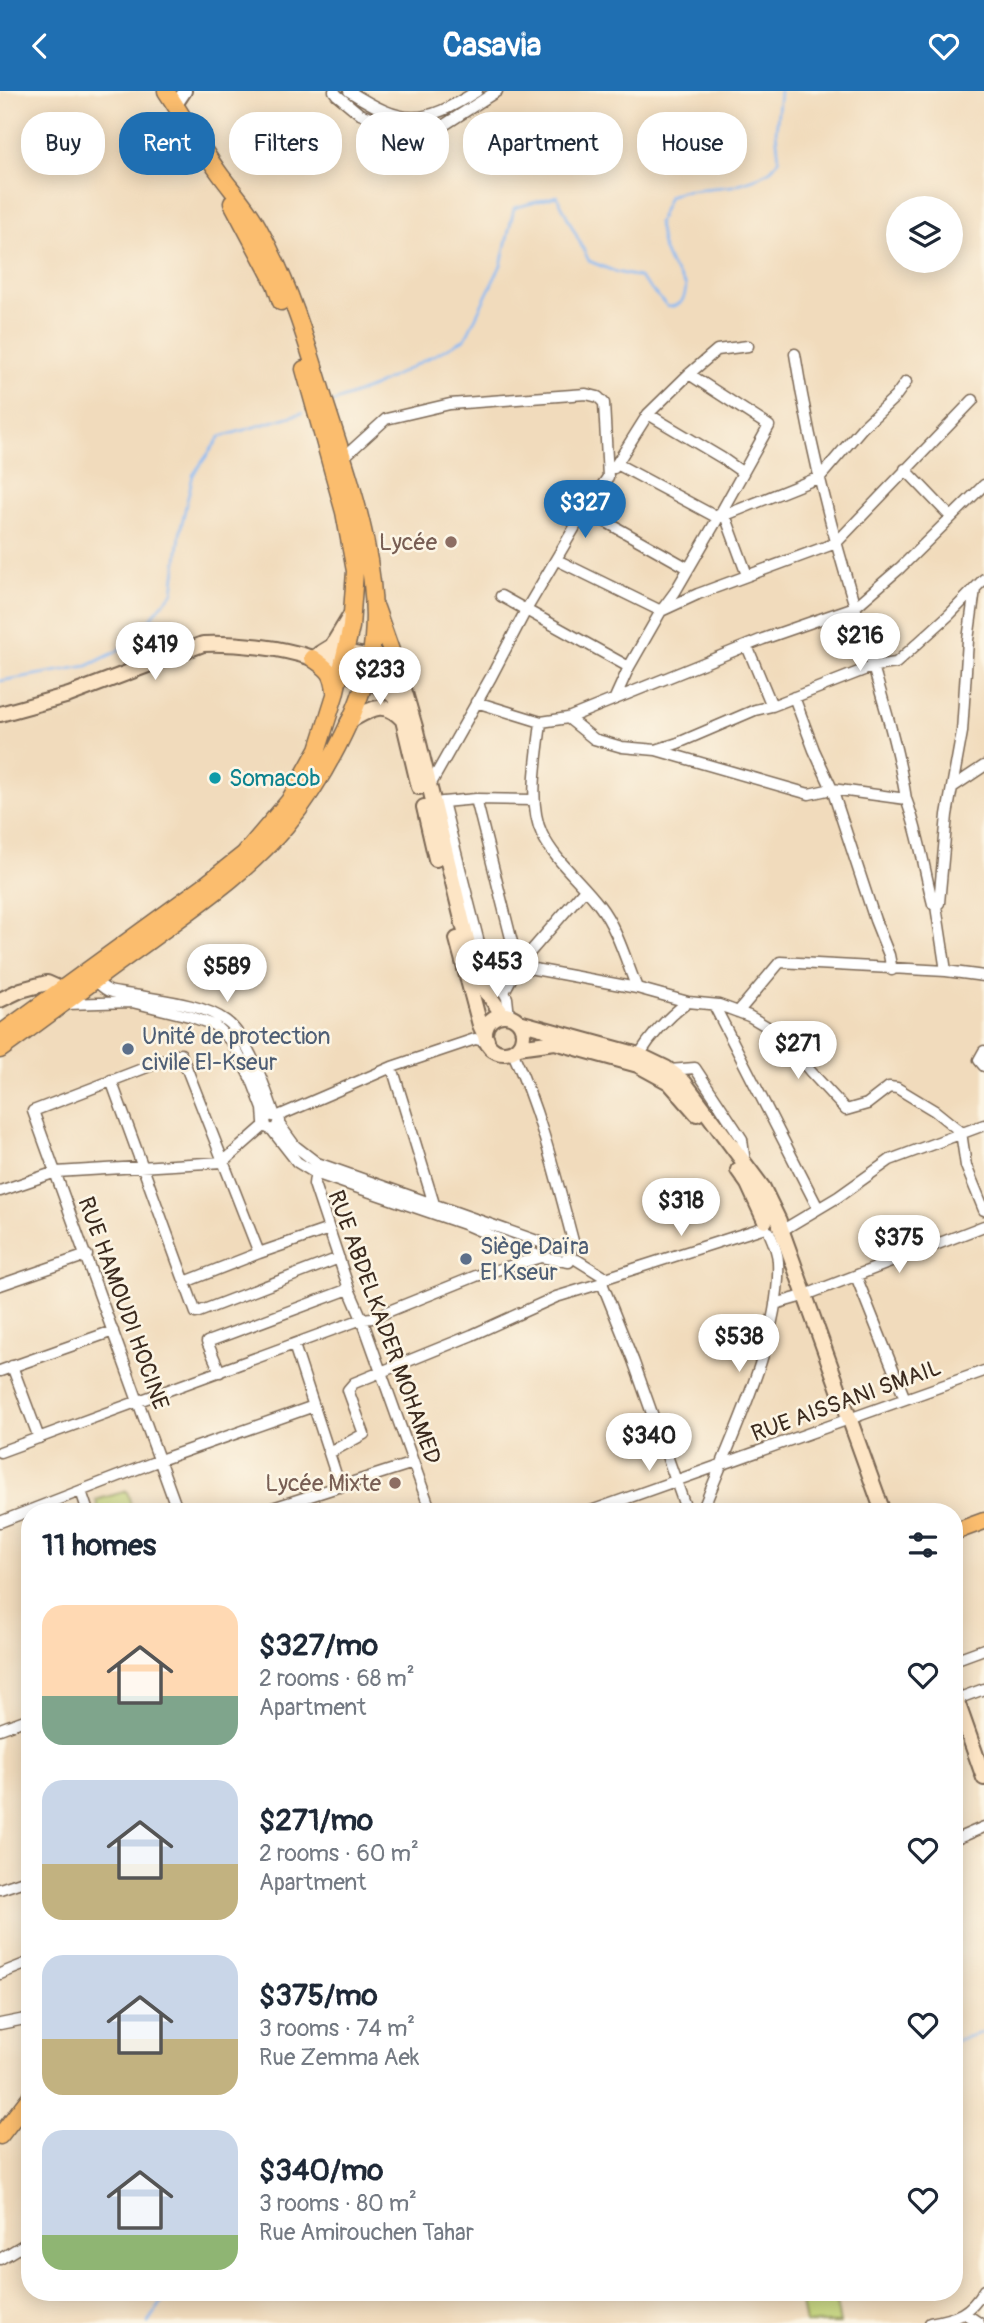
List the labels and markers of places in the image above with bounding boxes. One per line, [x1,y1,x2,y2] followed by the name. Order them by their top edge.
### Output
[544,481,626,540] pin: $327
[379,528,438,557] place label: Lycée
[443,534,459,550] marker: Lycée
[819,613,901,673] pin: $216
[114,623,196,682] pin: $419
[339,647,421,707] pin: $233
[229,764,321,793] place label: Somacob
[207,770,223,786] marker: Somacob
[456,939,538,999] pin: $453
[186,944,268,1004] pin: $589
[757,1021,839,1081] pin: $271
[142,1022,330,1077] place label: Unité de protection civile El-Kseur
[120,1041,136,1057] marker: Unité de protection civile El-Kseur
[640,1179,722,1238] pin: $318
[858,1215,940,1275] pin: $375
[480,1232,589,1287] place label: Siège Daïra El Kseur
[458,1251,474,1267] marker: Siège Daïra El Kseur
[698,1315,780,1374] pin: $538
[608,1413,690,1473] pin: $340
[265,1469,382,1498] place label: Lycée Mixte
[387,1475,403,1491] marker: Lycée Mixte

